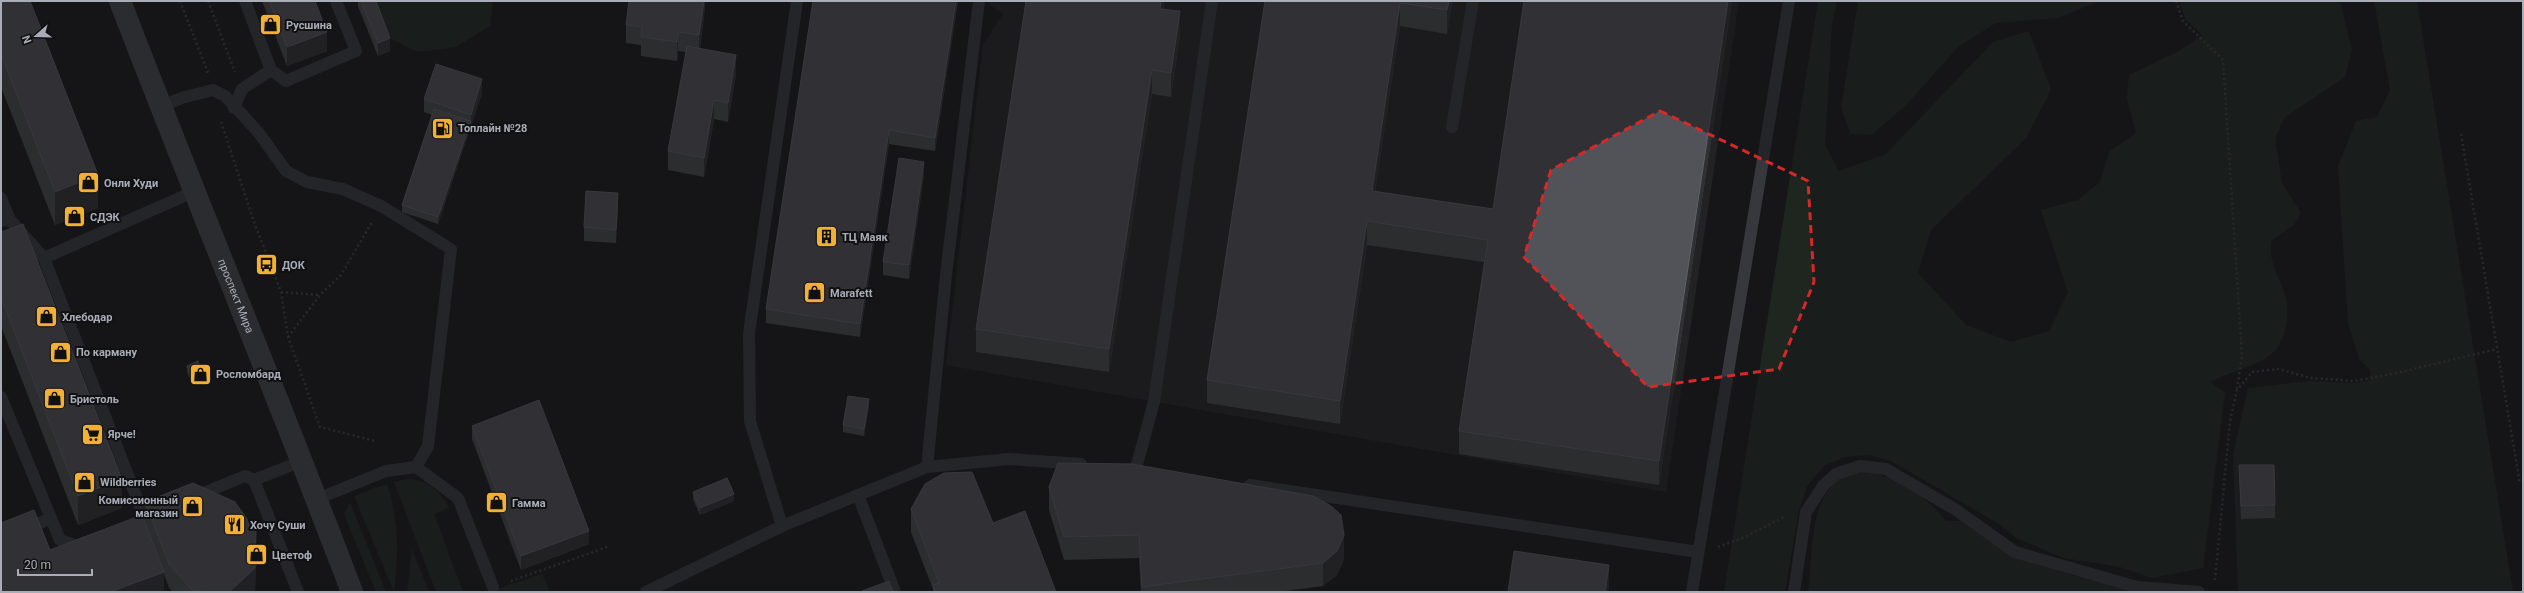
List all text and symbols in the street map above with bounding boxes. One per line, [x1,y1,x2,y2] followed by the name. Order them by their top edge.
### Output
[258,12,284,38] shop icon: Русшина
[16,16,56,56] north arrow
[286,19,332,32] place label: Русшина
[20,33,35,45] text: N
[430,115,456,141] fuel station icon: Топлайн №28
[458,122,527,135] place label: Топлайн №28
[75,170,101,196] shop icon: Онли Худи
[104,177,158,190] place label: Онли Худи
[62,204,88,230] shop icon: СДЭК
[90,211,121,224] place label: СДЭК
[814,224,840,250] building icon: ТЦ Маяк
[842,231,889,244] place label: ТЦ Маяк
[254,252,280,278] bus stop icon: ДОК
[215,257,256,335] street label: проспект Мира
[282,259,306,272] place label: ДОК
[802,280,828,306] shop icon: Marafett
[830,287,873,300] place label: Marafett
[34,304,60,330] shop icon: Хлебодар
[62,311,112,324] place label: Хлебодар
[48,339,74,365] shop icon: По карману
[76,346,137,359] place label: По карману
[187,361,213,387] shop icon: Росломбард
[216,368,281,381] place label: Росломбард
[42,386,68,412] shop icon: Бристоль
[70,393,119,406] place label: Бристоль
[80,421,106,447] supermarket icon: Ярче!
[107,428,136,441] place label: Ярче!
[71,469,97,495] shop icon: Wildberries
[100,476,157,489] place label: Wildberries
[484,490,510,516] shop icon: Гамма
[180,493,206,519] shop icon: Комиссионный магазин
[99,494,178,520] place label: Комиссионный магазин
[512,497,546,510] place label: Гамма
[222,512,248,538] restaurant icon: Хочу Суши
[250,519,306,532] place label: Хочу Суши
[243,542,269,568] shop icon: Цветоф
[272,549,312,562] place label: Цветоф
[18,551,92,577] scale bar
[24,558,51,572] text: 20 m

